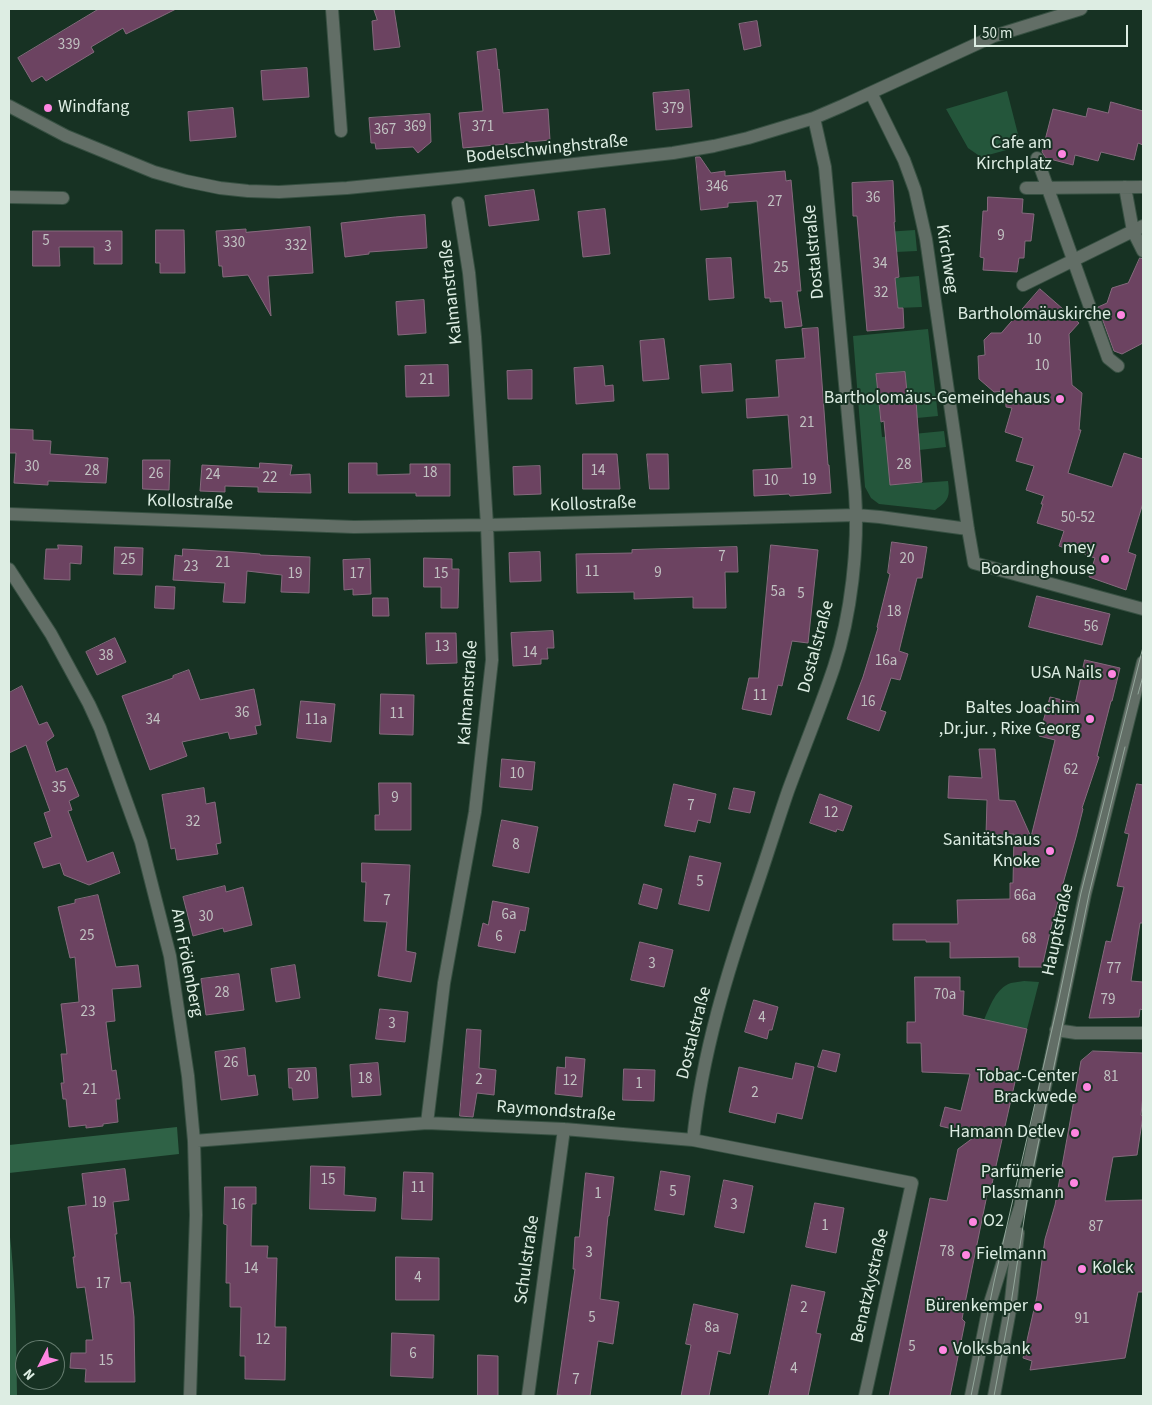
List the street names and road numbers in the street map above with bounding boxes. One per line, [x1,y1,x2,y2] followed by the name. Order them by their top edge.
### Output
[465,131,629,169] street label: Bodelschwinghstraße
[800,204,830,300] street label: Dostalstraße
[930,223,962,295] street label: Kirchweg
[436,238,468,346] street label: Kalmanstraße
[146,491,234,515] street label: Kollostraße
[549,493,637,517] street label: Kollostraße
[794,598,840,696] street label: Dostalstraße
[455,640,483,746] street label: Kalmanstraße
[1039,882,1079,978] street label: Hauptstraße
[165,907,207,1019] street label: Am Frölenberg
[673,984,717,1082] street label: Dostalstraße
[496,1097,616,1127] street label: Raymondstraße
[511,1214,545,1306] street label: Schulstraße
[847,1227,895,1345] street label: Benatzkystraße

